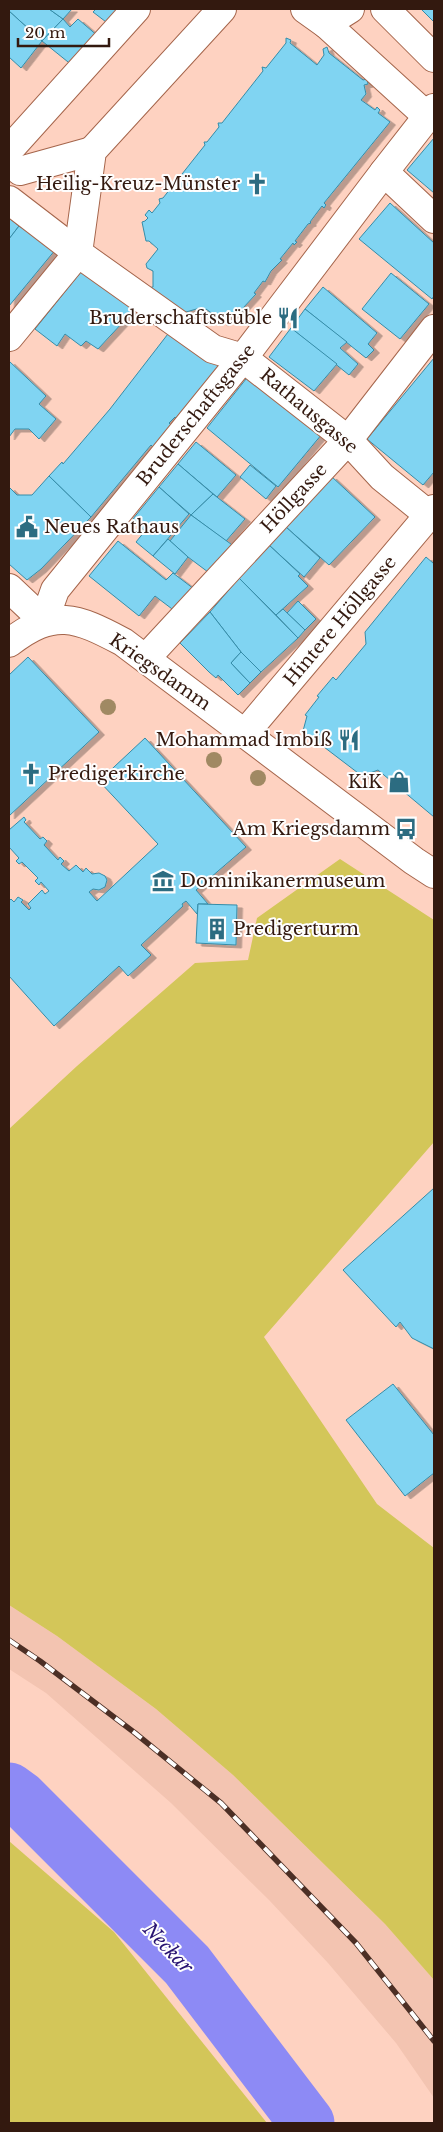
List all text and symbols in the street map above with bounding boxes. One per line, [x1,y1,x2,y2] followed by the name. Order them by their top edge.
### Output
[18,15,109,47] scale bar
[25,23,65,42] text: 20 m
[244,171,270,197] church icon: Heilig-Kreuz-Münster
[36,173,240,195] place label: Heilig-Kreuz-Münster
[275,305,301,331] restaurant icon: Bruderschaftsstüble
[89,307,272,329] place label: Bruderschaftsstüble
[132,340,260,490] street label: Bruderschaftsgasse
[256,364,362,458] street label: Rathausgasse
[256,459,332,537] street label: Höllgasse
[14,514,40,540] public building icon: Neues Rathaus
[44,516,179,538] place label: Neues Rathaus
[279,551,401,691] street label: Hintere Höllgasse
[105,629,215,715] street label: Kriegsdamm
[336,727,362,753] restaurant icon: Mohammad Imbiß
[156,729,332,751] place label: Mohammad Imbiß
[18,761,44,787] church icon: Predigerkirche
[48,763,185,785] place label: Predigerkirche
[386,769,412,795] shop icon: KiK
[348,771,383,793] place label: KiK
[393,816,419,842] bus stop icon: Am Kriegsdamm
[232,818,390,840] place label: Am Kriegsdamm
[150,868,176,894] museum icon: Dominikanermuseum
[180,870,385,892] place label: Dominikanermuseum
[204,916,230,942] building icon: Predigerturm
[233,918,359,940] place label: Predigerturm
[138,1917,199,1979] water label: Neckar

